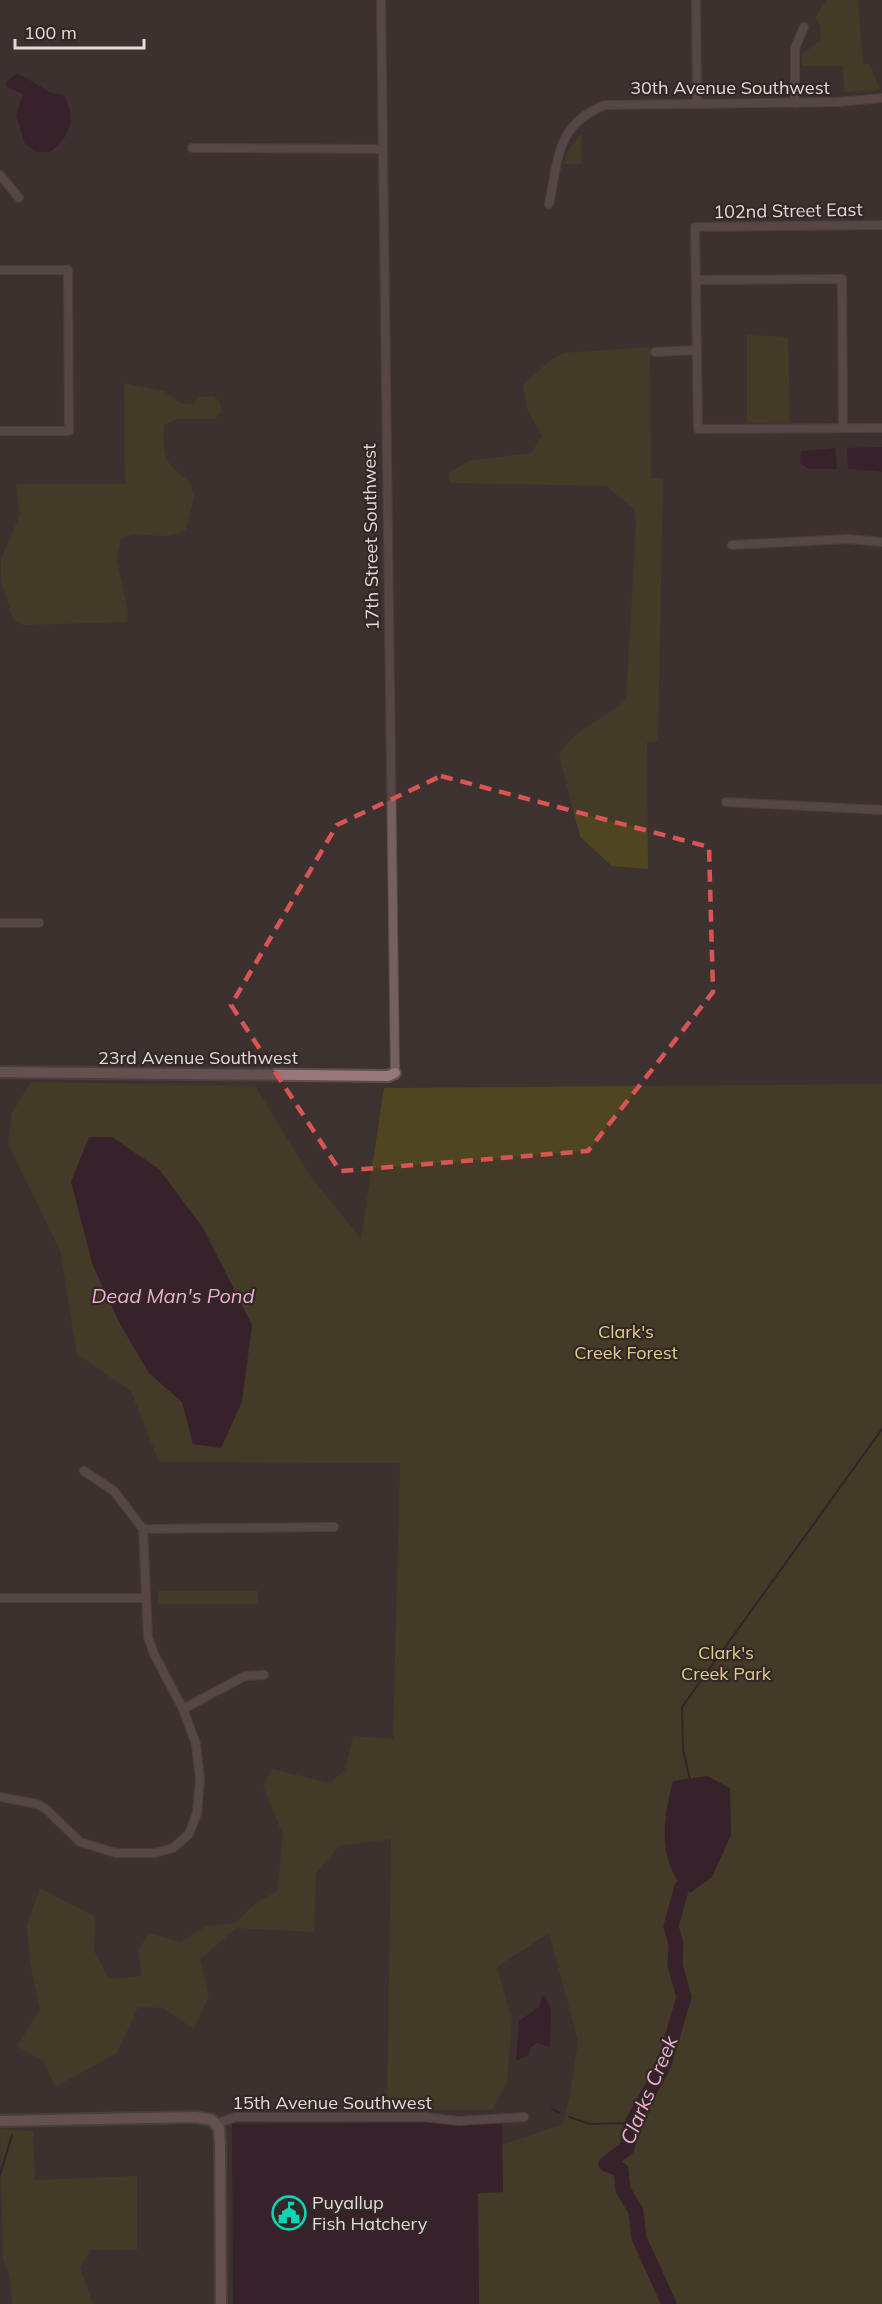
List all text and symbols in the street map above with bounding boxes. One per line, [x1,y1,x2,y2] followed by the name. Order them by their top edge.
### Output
[15,12,144,50] scale bar
[24,21,77,44] text: 100 m
[630,76,830,99] street label: 30th Avenue Southwest
[713,198,863,223] street label: 102nd Street East
[357,443,384,631] street label: 17th Street Southwest
[98,1046,298,1069] street label: 23rd Avenue Southwest
[91,1283,255,1308] water label: Dead Man's Pond
[574,1320,678,1364] park label: Clark's Creek Forest
[681,1641,772,1685] park label: Clark's Creek Park
[614,2031,683,2148] water label: Clarks Creek
[232,2091,432,2114] street label: 15th Avenue Southwest
[312,2191,428,2235] place label: Puyallup Fish Hatchery
[271,2195,307,2231] public building icon: Puyallup Fish Hatchery

